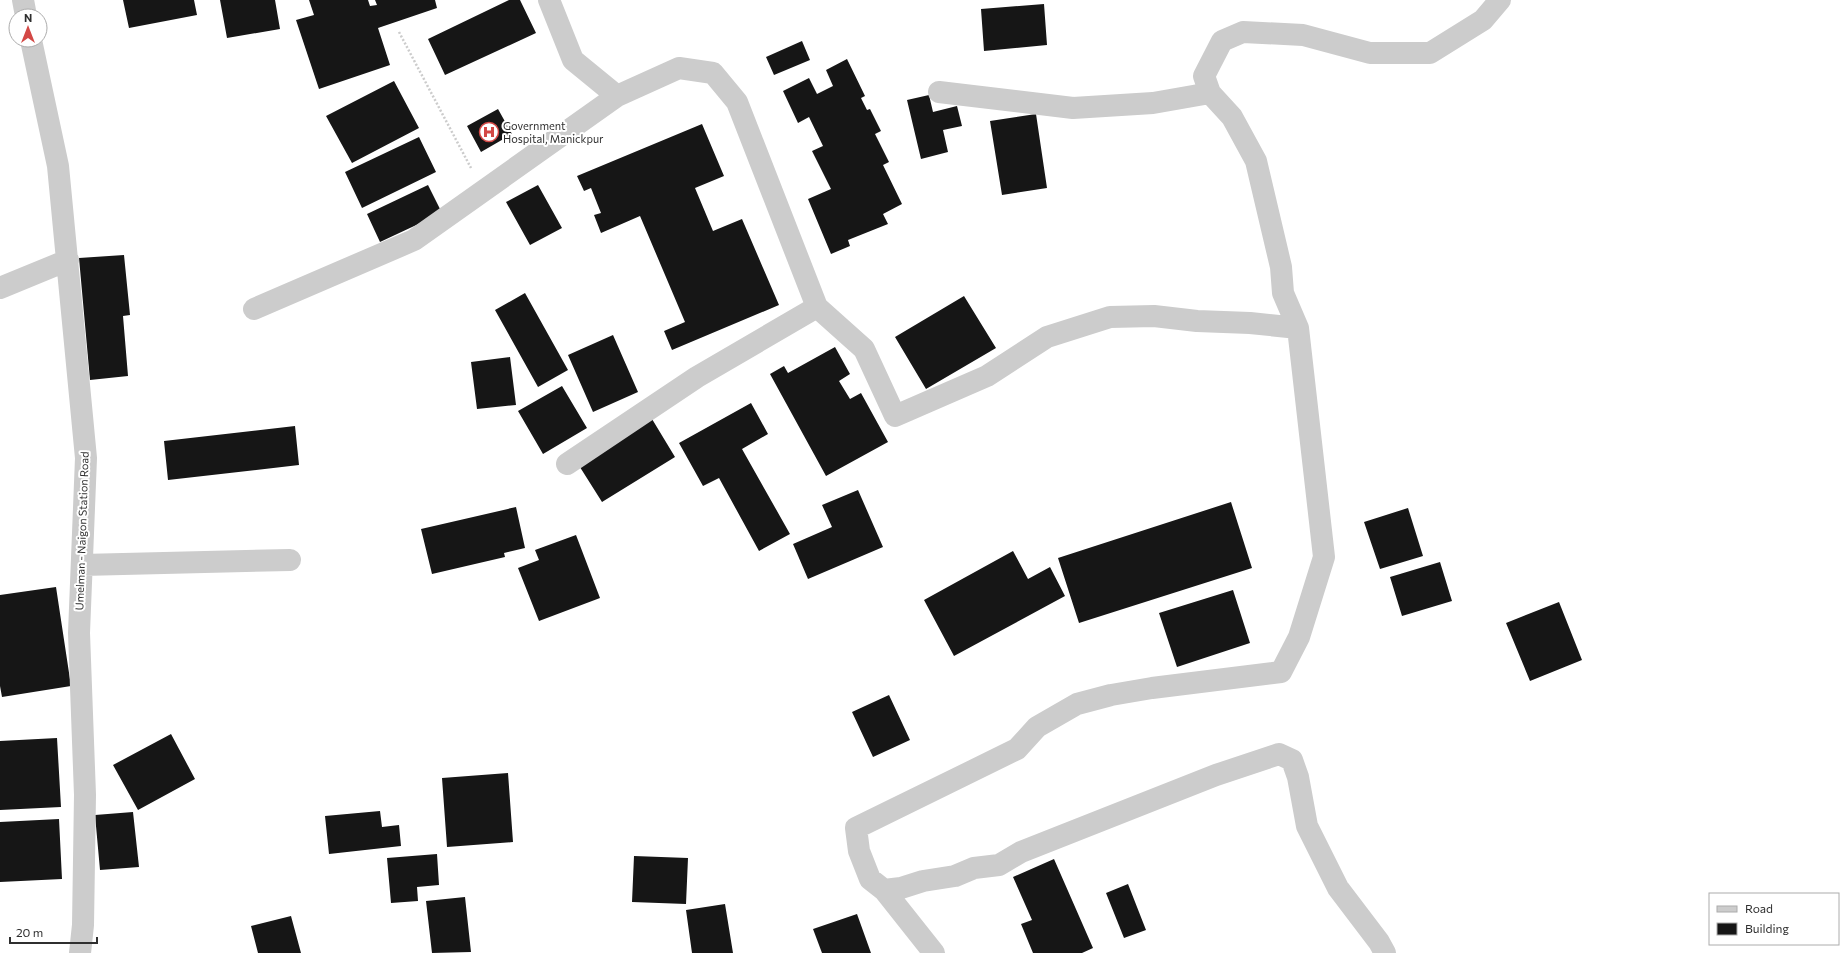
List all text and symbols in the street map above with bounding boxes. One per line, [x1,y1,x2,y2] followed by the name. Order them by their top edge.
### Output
[8,8,48,48] north arrow
[24,11,32,24] text: N
[503,119,604,145] place label: Government Hospital, Manickpur
[478,121,500,143] hospital icon: Government Hospital, Manickpur
[72,451,91,611] street label: Umelman - Naigon Station Road
[1709,893,1839,945] legend
[1745,901,1773,915] text: Road
[10,919,97,945] scale bar
[1745,921,1789,935] text: Building
[16,925,43,939] text: 20 m

